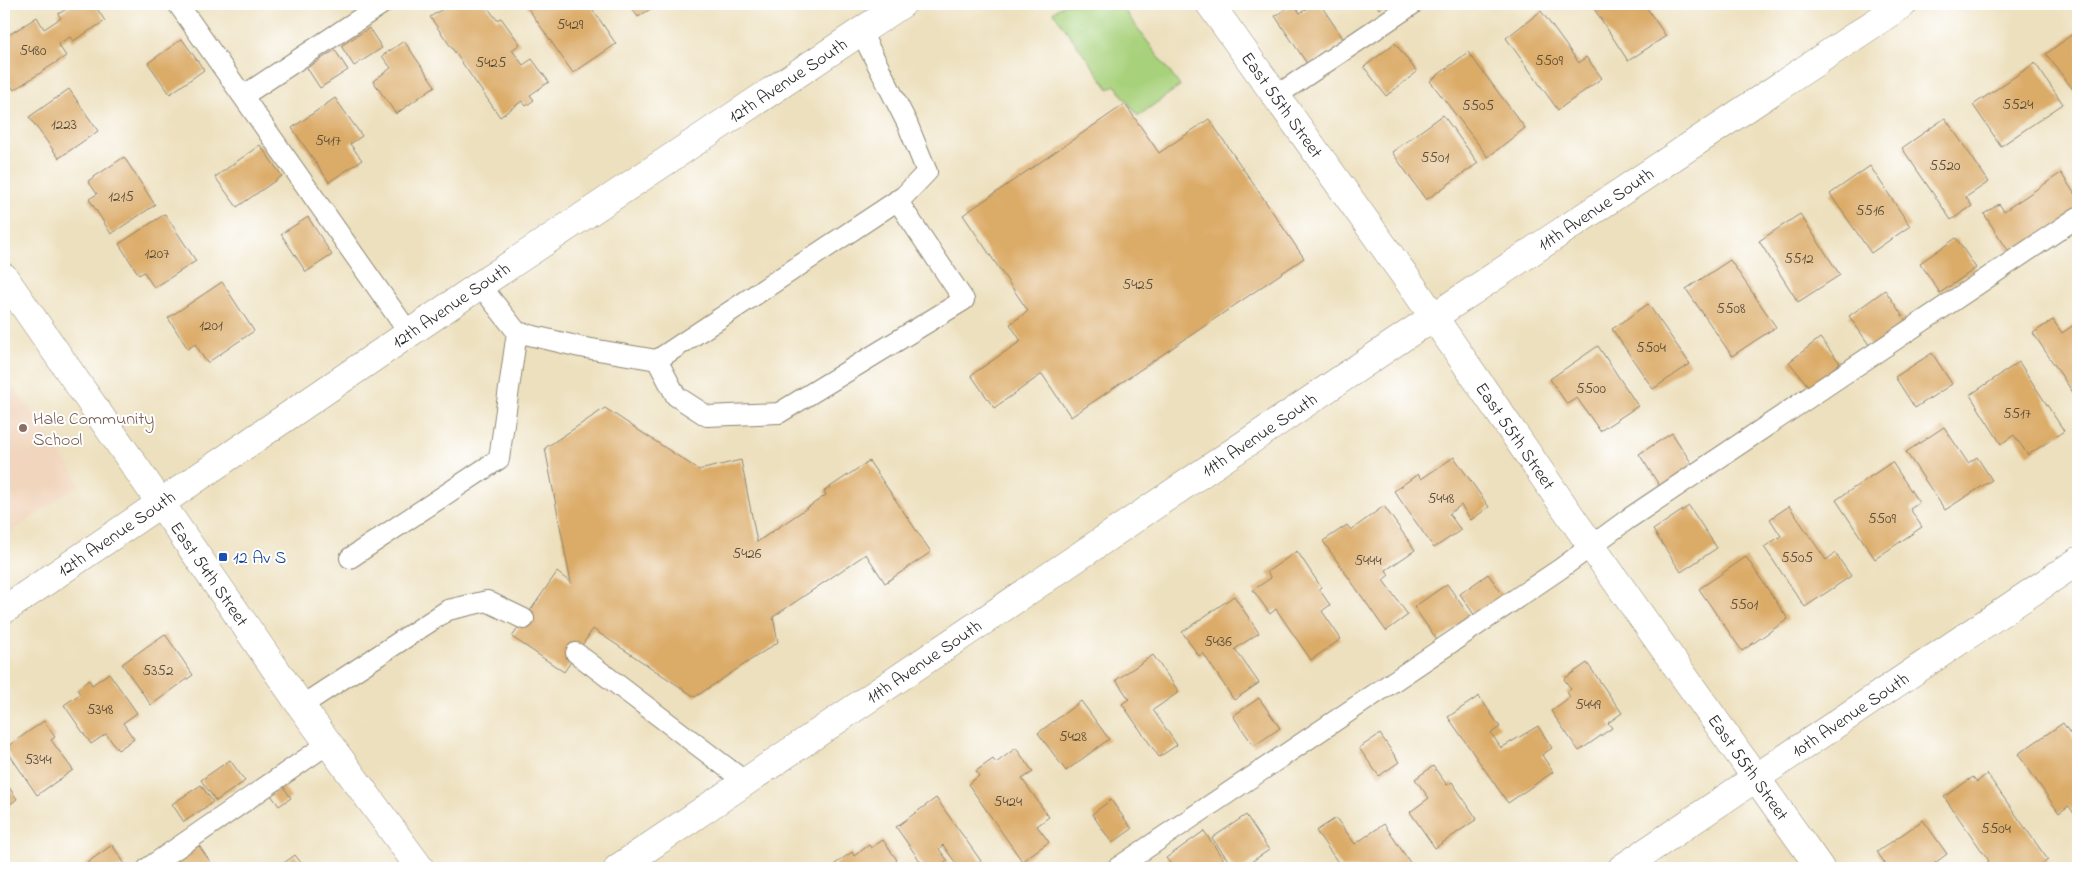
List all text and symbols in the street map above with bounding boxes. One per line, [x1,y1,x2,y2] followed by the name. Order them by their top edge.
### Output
[557,14,584,36] house number: 5429
[724,33,853,131] street label: 12th Avenue South
[20,40,47,62] house number: 5480
[1233,47,1328,165] street label: East 55th Street
[1535,50,1564,72] house number: 5509
[476,52,507,74] house number: 5425
[2003,94,2033,116] house number: 5524
[1462,95,1495,117] house number: 5505
[51,114,77,136] house number: 1223
[315,130,341,152] house number: 5417
[1421,147,1449,169] house number: 5501
[1929,155,1961,177] house number: 5520
[1533,162,1660,259] street label: 11th Avenue South
[108,186,134,208] house number: 1215
[1856,200,1885,222] house number: 5516
[145,243,169,265] house number: 1207
[1784,248,1814,270] house number: 5512
[388,257,516,356] street label: 12th Avenue South
[1123,274,1154,296] house number: 5425
[1716,298,1746,320] house number: 5508
[199,315,223,337] house number: 1201
[1636,337,1666,359] house number: 5504
[1468,378,1560,496] street label: East 55th Street
[1576,378,1607,400] house number: 5500
[1197,388,1323,485] street label: 11th Avenue South
[2003,403,2031,425] house number: 5517
[33,407,154,454] place label: Hale Community School
[17,422,29,434] marker: Hale Community School
[53,485,182,585] street label: 12th Avenue South
[1428,488,1455,510] house number: 5448
[1868,508,1897,530] house number: 5509
[162,517,253,633] street label: East 54th Street
[733,543,762,565] house number: 5426
[233,546,286,572] place label: 12 Av S
[1781,547,1814,569] house number: 5505
[1354,550,1382,572] house number: 5444
[217,551,229,563] marker: 12 Av S
[1730,594,1758,616] house number: 5501
[862,614,988,712] street label: 11th Avenue South
[1204,631,1232,653] house number: 5436
[143,660,174,682] house number: 5352
[1787,667,1915,765] street label: 10th Avenue South
[1575,694,1601,716] house number: 5449
[87,699,114,721] house number: 5348
[1700,710,1794,827] street label: East 55th Street
[1059,726,1087,748] house number: 5428
[24,749,52,771] house number: 5344
[994,791,1022,813] house number: 5424
[1981,818,2011,840] house number: 5504

